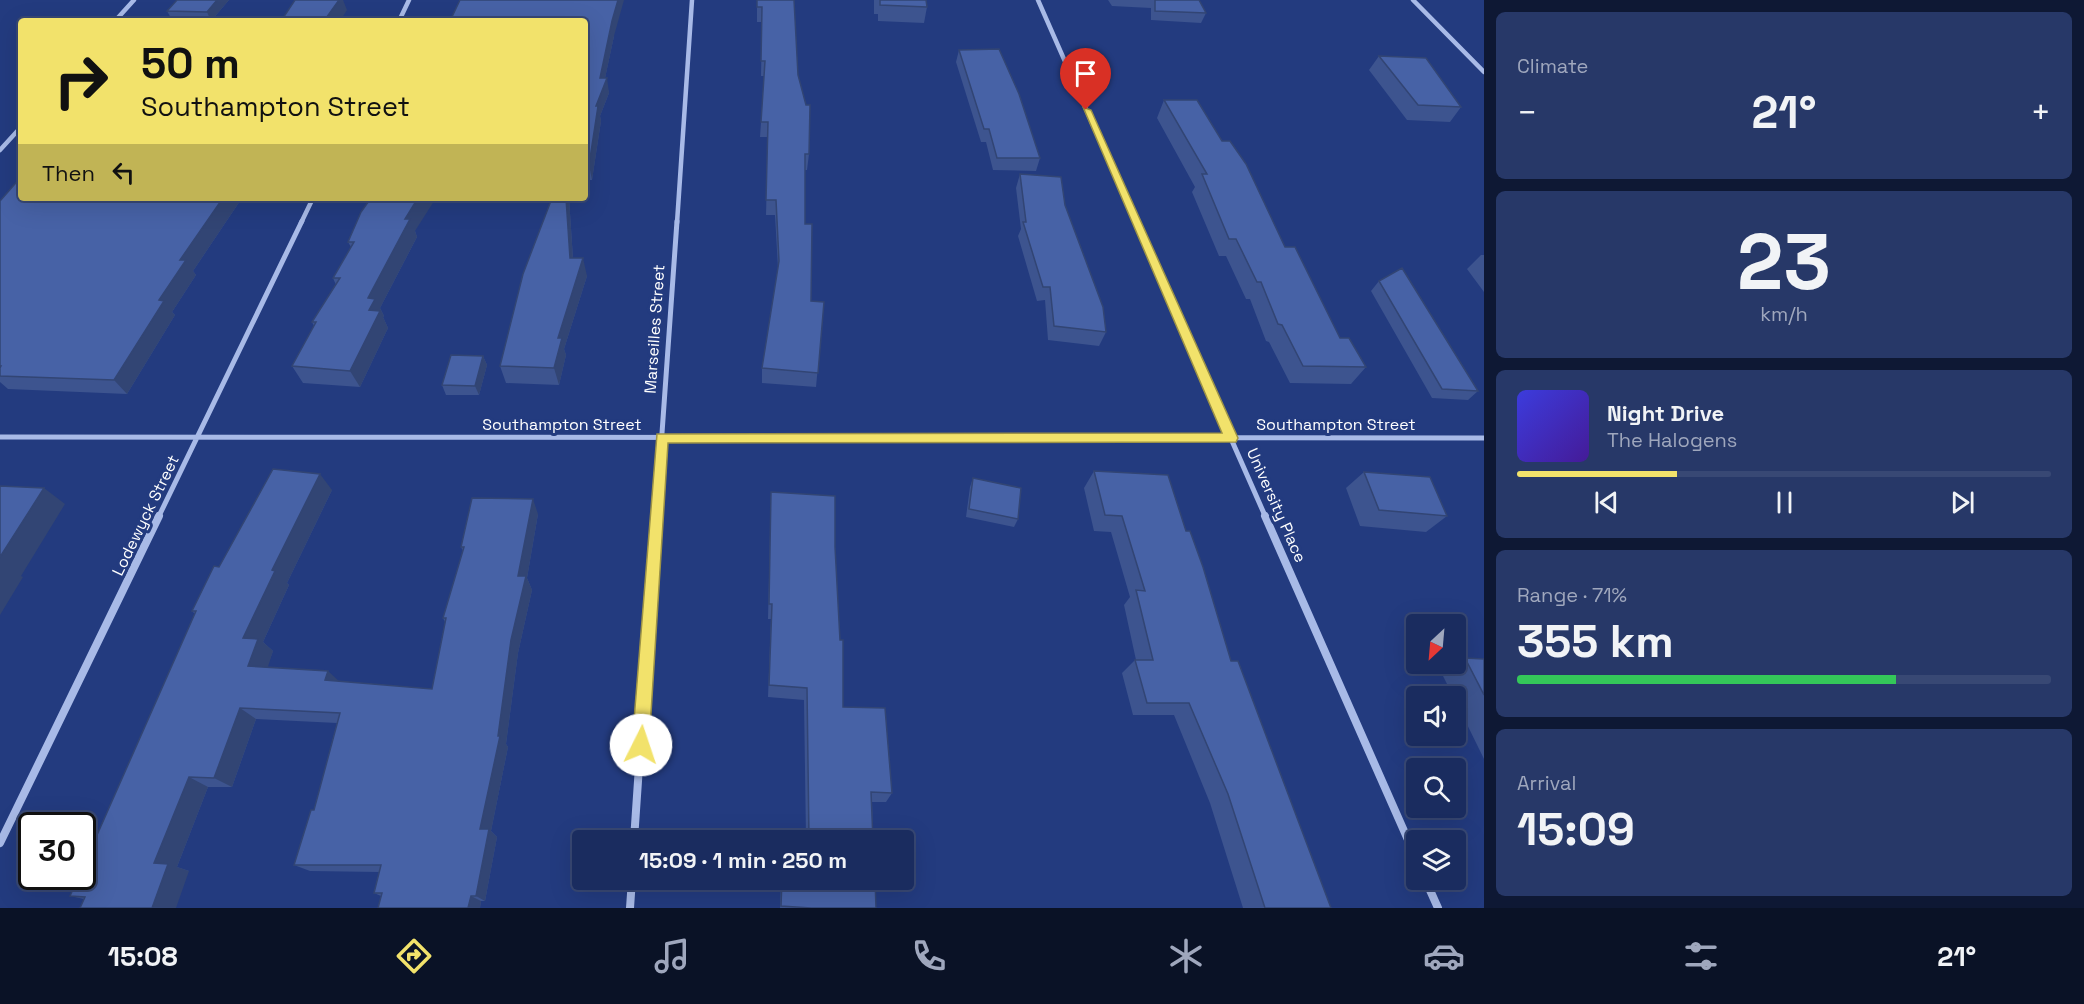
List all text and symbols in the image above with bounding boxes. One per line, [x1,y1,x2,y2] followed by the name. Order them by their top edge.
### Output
[141,37,240,90] text: 50 m
[42,42,120,120] icon: right
[1060,48,1111,110] pin
[1517,53,1588,79] text: Climate
[1069,57,1102,90] icon: arrive
[1752,84,1816,141] text: 21°
[141,89,410,124] text: Southampton Street
[1517,92,1537,134] text: −
[2031,92,2051,134] text: +
[107,156,140,189] icon: left
[42,159,95,187] text: Then
[1737,212,1831,312] text: 23
[640,264,669,394] street label: Marseilles Street
[1760,301,1808,327] text: km/h
[1607,399,1724,427] text: Night Drive
[482,414,642,435] street label: Southampton Street
[1256,414,1416,435] street label: Southampton Street
[1607,427,1737,453] text: The Halogens
[1242,445,1311,566] street label: University Place
[107,451,184,579] street label: Lodewyck Street
[1590,486,1623,519] icon: previous
[1768,486,1801,519] icon: pause
[1946,486,1979,519] icon: next
[1517,582,1627,608] text: Range · 71%
[1517,613,1674,670] text: 355 km
[1406,614,1466,674] north arrow
[1406,614,1466,890] map controls
[1406,686,1466,746] button: sound
[609,713,673,777] position arrow
[1406,758,1466,818] button: search
[1517,770,1576,796] text: Arrival
[1517,801,1635,858] text: 15:09
[18,812,96,890] speed limit sign: 30
[1406,830,1466,890] button: layers
[639,846,847,874] text: 15:09 · 1 min · 250 m
[393,935,435,977] icon: directions
[651,935,693,977] icon: music
[908,935,950,977] icon: phone
[1165,935,1207,977] icon: climate
[1423,935,1465,977] icon: car
[1680,935,1722,977] icon: filters
[108,939,178,974] text: 15:08
[1937,939,1976,974] text: 21°

